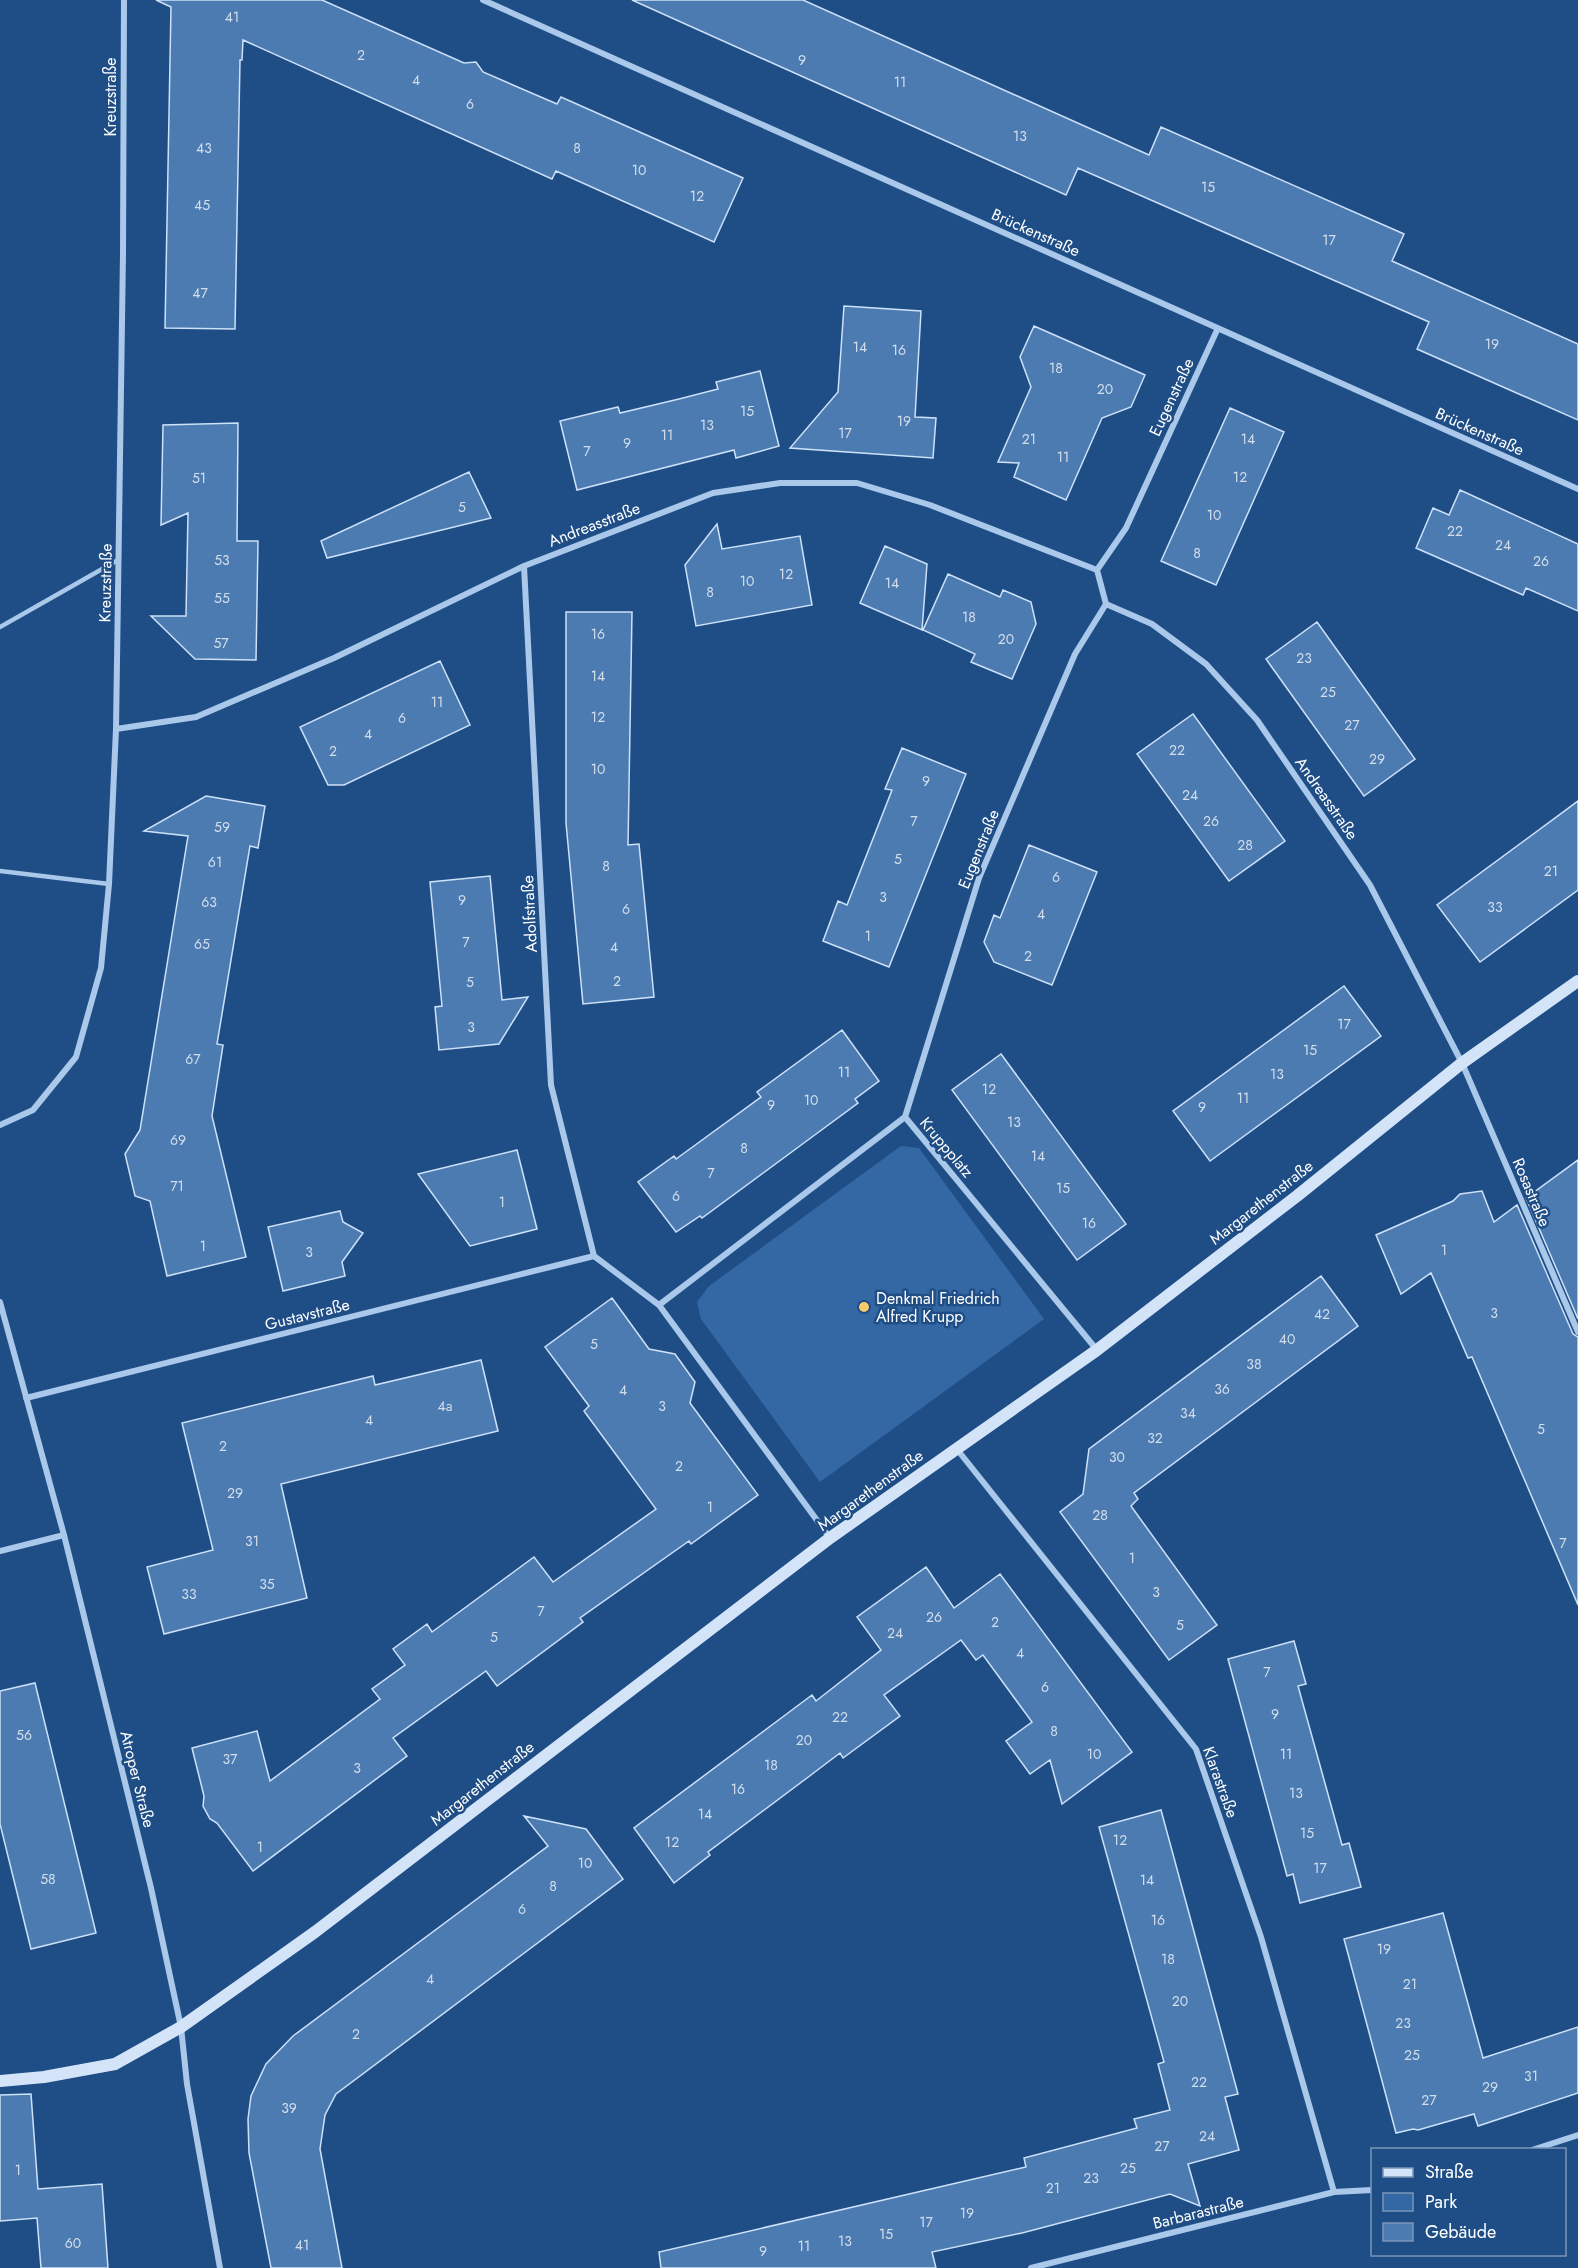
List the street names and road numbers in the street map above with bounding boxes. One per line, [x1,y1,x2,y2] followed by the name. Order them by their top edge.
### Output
[99,57,122,137] street label: Kreuzstraße
[988,203,1084,262] street label: Brückenstraße
[1143,354,1200,440] street label: Eugenstraße
[1432,402,1528,461] street label: Brückenstraße
[545,496,643,552] street label: Andreasstraße
[93,543,118,623] street label: Kreuzstraße
[1290,752,1364,844] street label: Andreasstraße
[952,806,1005,892] street label: Eugenstraße
[516,875,543,953] street label: Adolfstraße
[914,1112,979,1183] street label: Kruppplatz
[1507,1154,1556,1230] street label: Rosastraße
[1205,1155,1318,1250] street label: Margarethenstraße
[262,1293,352,1336] street label: Gustavstraße
[813,1444,928,1537] street label: Margarethenstraße
[114,1728,161,1830] street label: Atroper Straße
[426,1736,539,1831] street label: Margarethenstraße
[1197,1743,1244,1821] street label: Klarastraße
[1150,2190,1246,2235] street label: Barbarastraße

